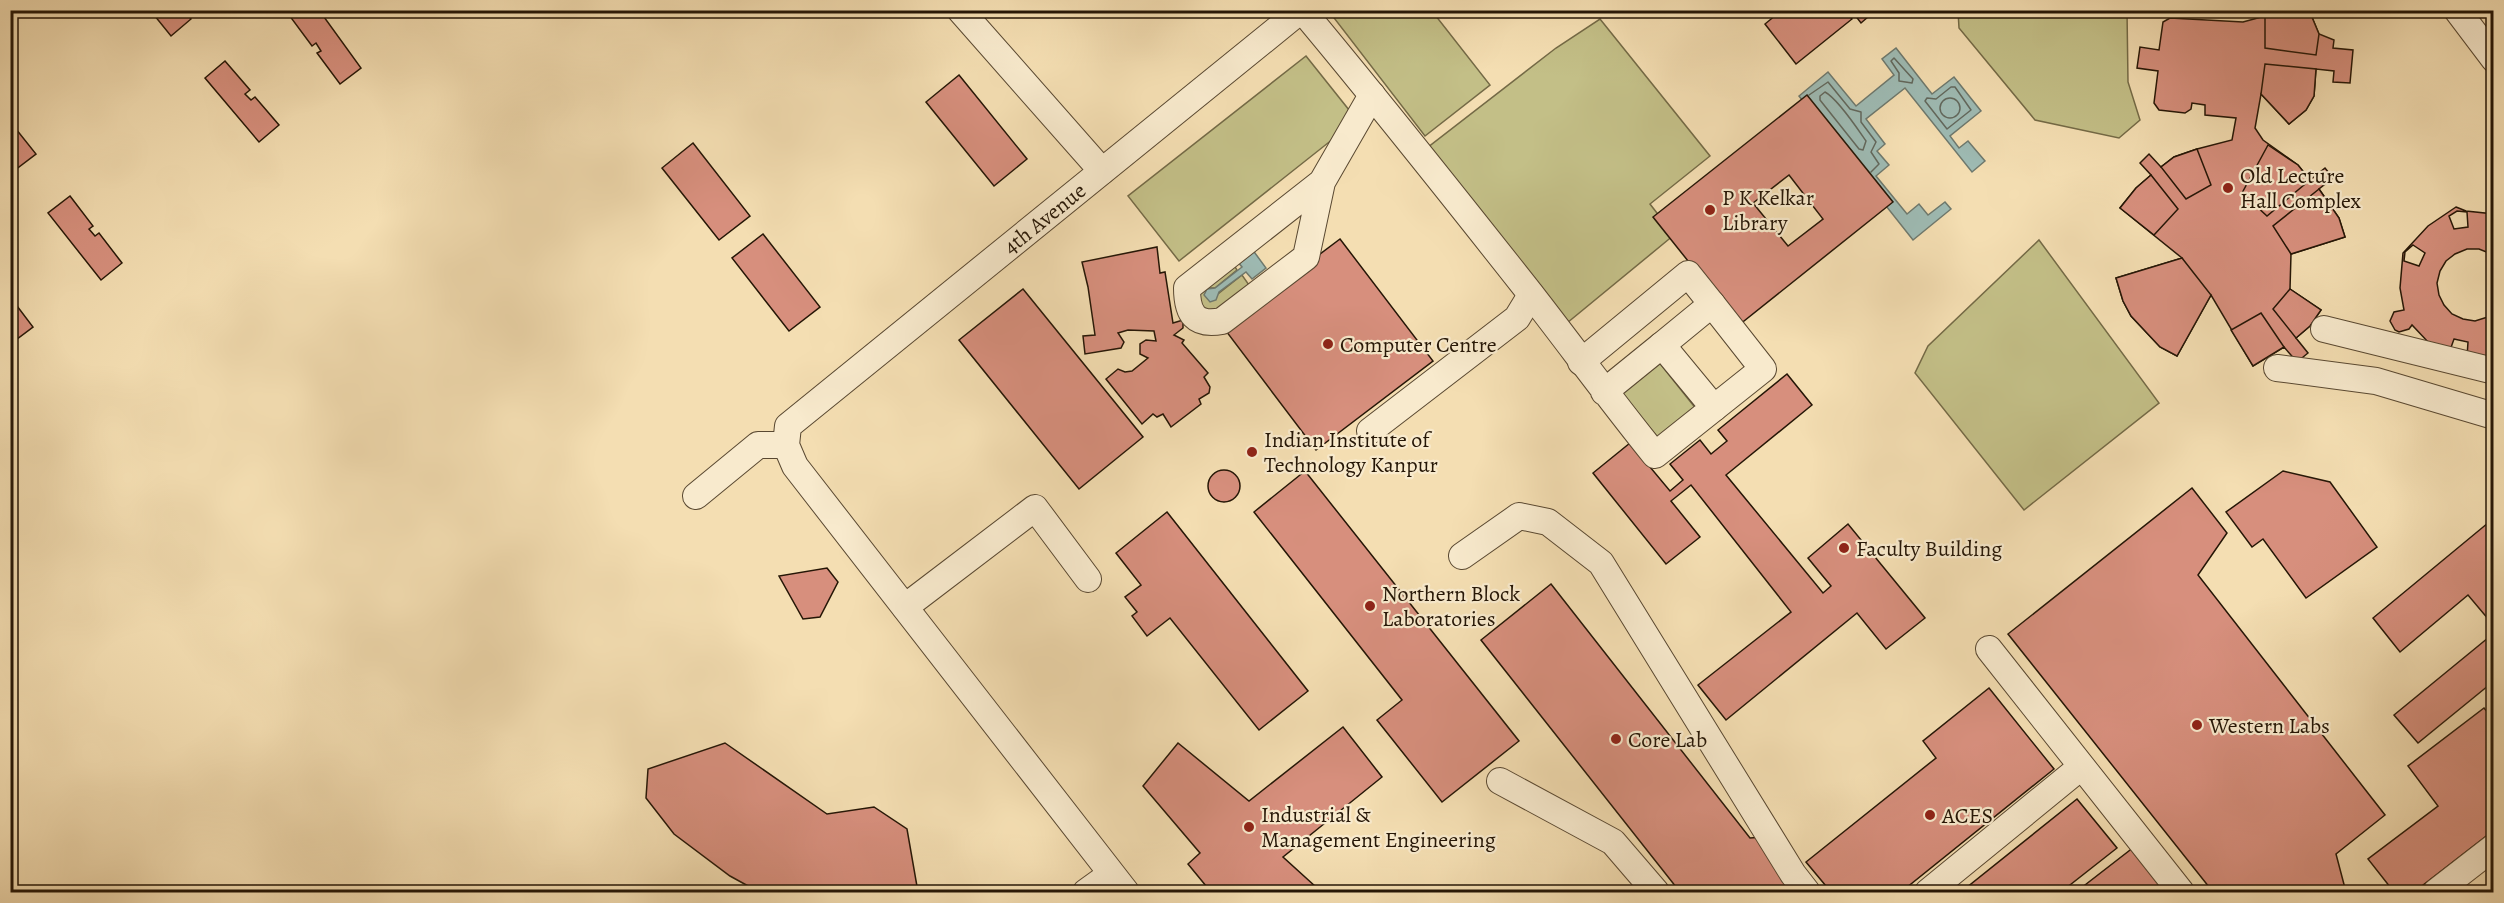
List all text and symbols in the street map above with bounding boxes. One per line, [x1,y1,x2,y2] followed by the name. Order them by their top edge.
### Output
[2240,161,2361,216] place label: Old Lecture Hall Complex
[997,176,1092,262] street label: 4th Avenue
[2221,181,2235,195] marker: Old Lecture Hall Complex
[1722,183,1814,238] place label: P K Kelkar Library
[1703,203,1717,217] marker: P K Kelkar Library
[1340,330,1497,360] place label: Computer Centre
[1321,337,1335,351] marker: Computer Centre
[1264,425,1438,480] place label: Indian Institute of Technology Kanpur
[1245,445,1259,459] marker: Indian Institute of Technology Kanpur
[1856,534,2002,564] place label: Faculty Building
[1837,541,1851,555] marker: Faculty Building
[1382,579,1520,634] place label: Northern Block Laboratories
[1363,599,1377,613] marker: Northern Block Laboratories
[2208,711,2330,741] place label: Western Labs
[2190,718,2204,732] marker: Western Labs
[1628,725,1707,755] place label: Core Lab
[1609,732,1623,746] marker: Core Lab
[1261,800,1496,855] place label: Industrial & Management Engineering
[1941,801,1993,831] place label: ACES
[1923,808,1937,822] marker: ACES
[1242,820,1256,834] marker: Industrial & Management Engineering

